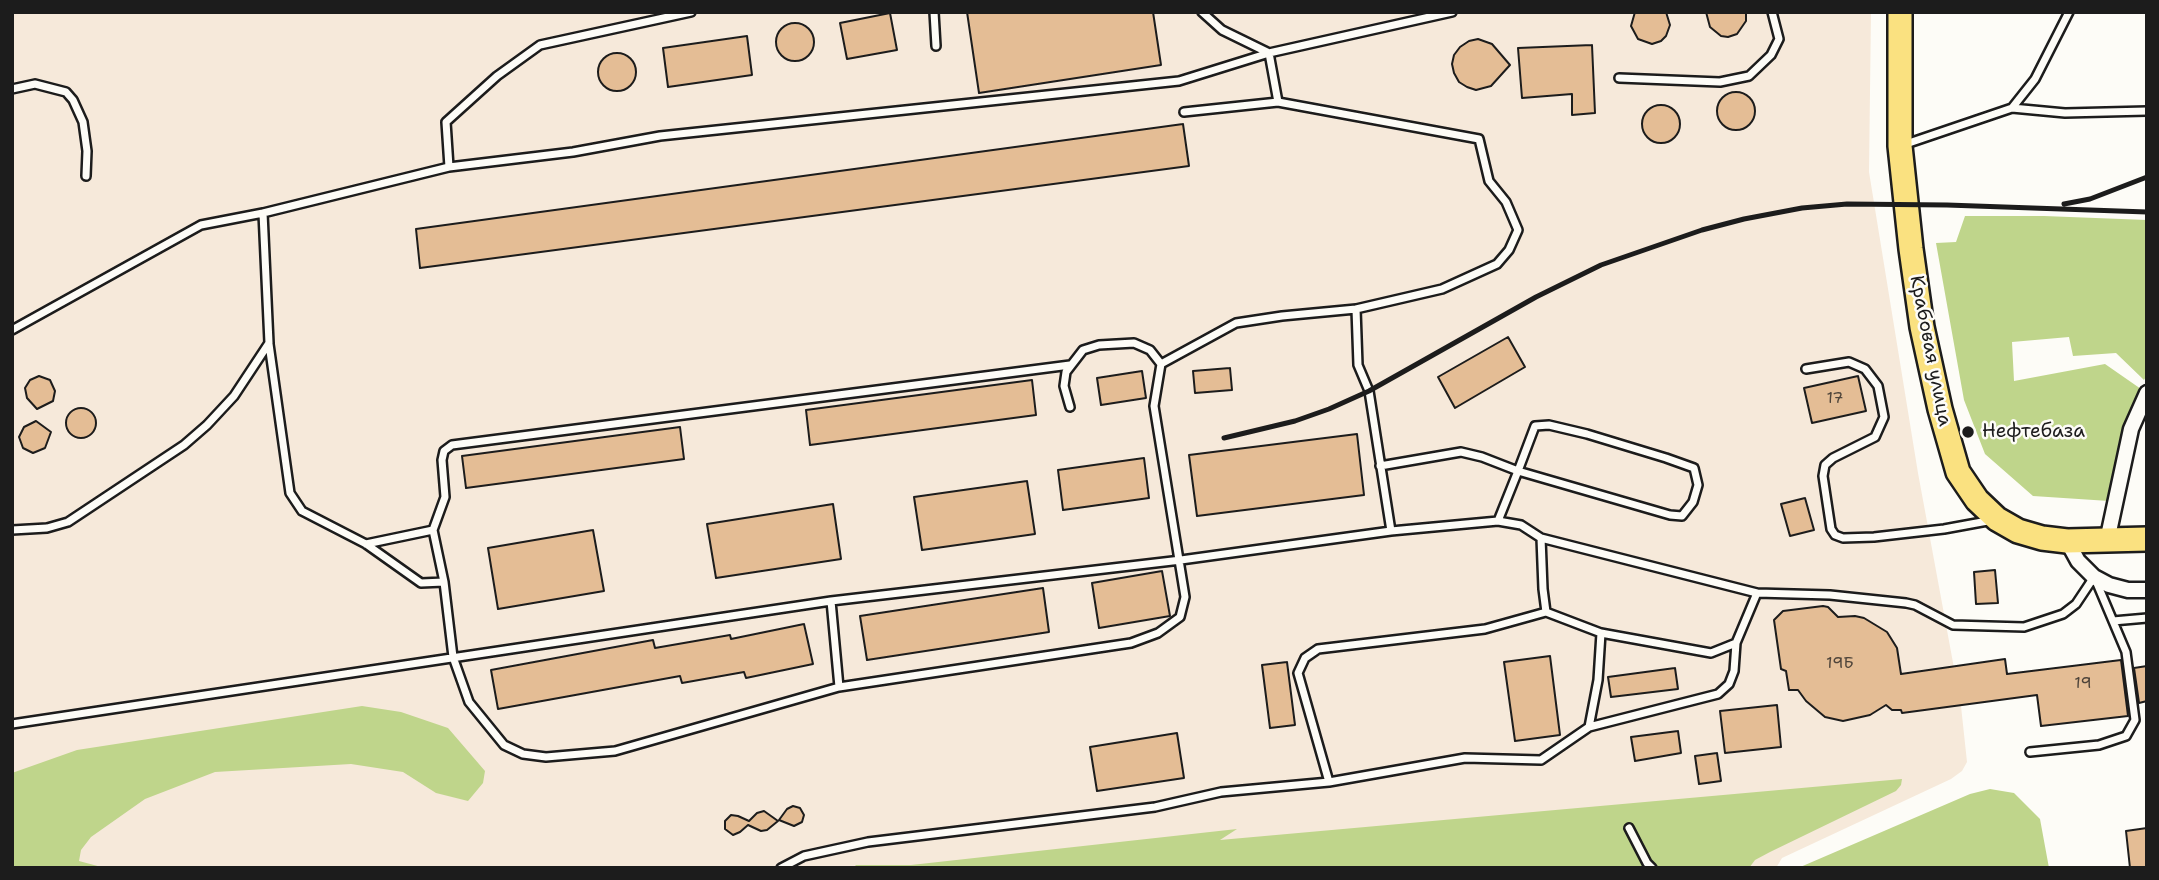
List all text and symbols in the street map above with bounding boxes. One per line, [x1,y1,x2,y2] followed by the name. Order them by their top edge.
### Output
[1904,274,1956,428] street label: Крабовая улица
[1826,389,1844,409] house number: 17
[1982,421,2085,443] place label: Нефтебаза
[1960,424,1976,440] marker: Нефтебаза
[1826,654,1854,674] house number: 19Б
[2074,674,2092,694] house number: 19

